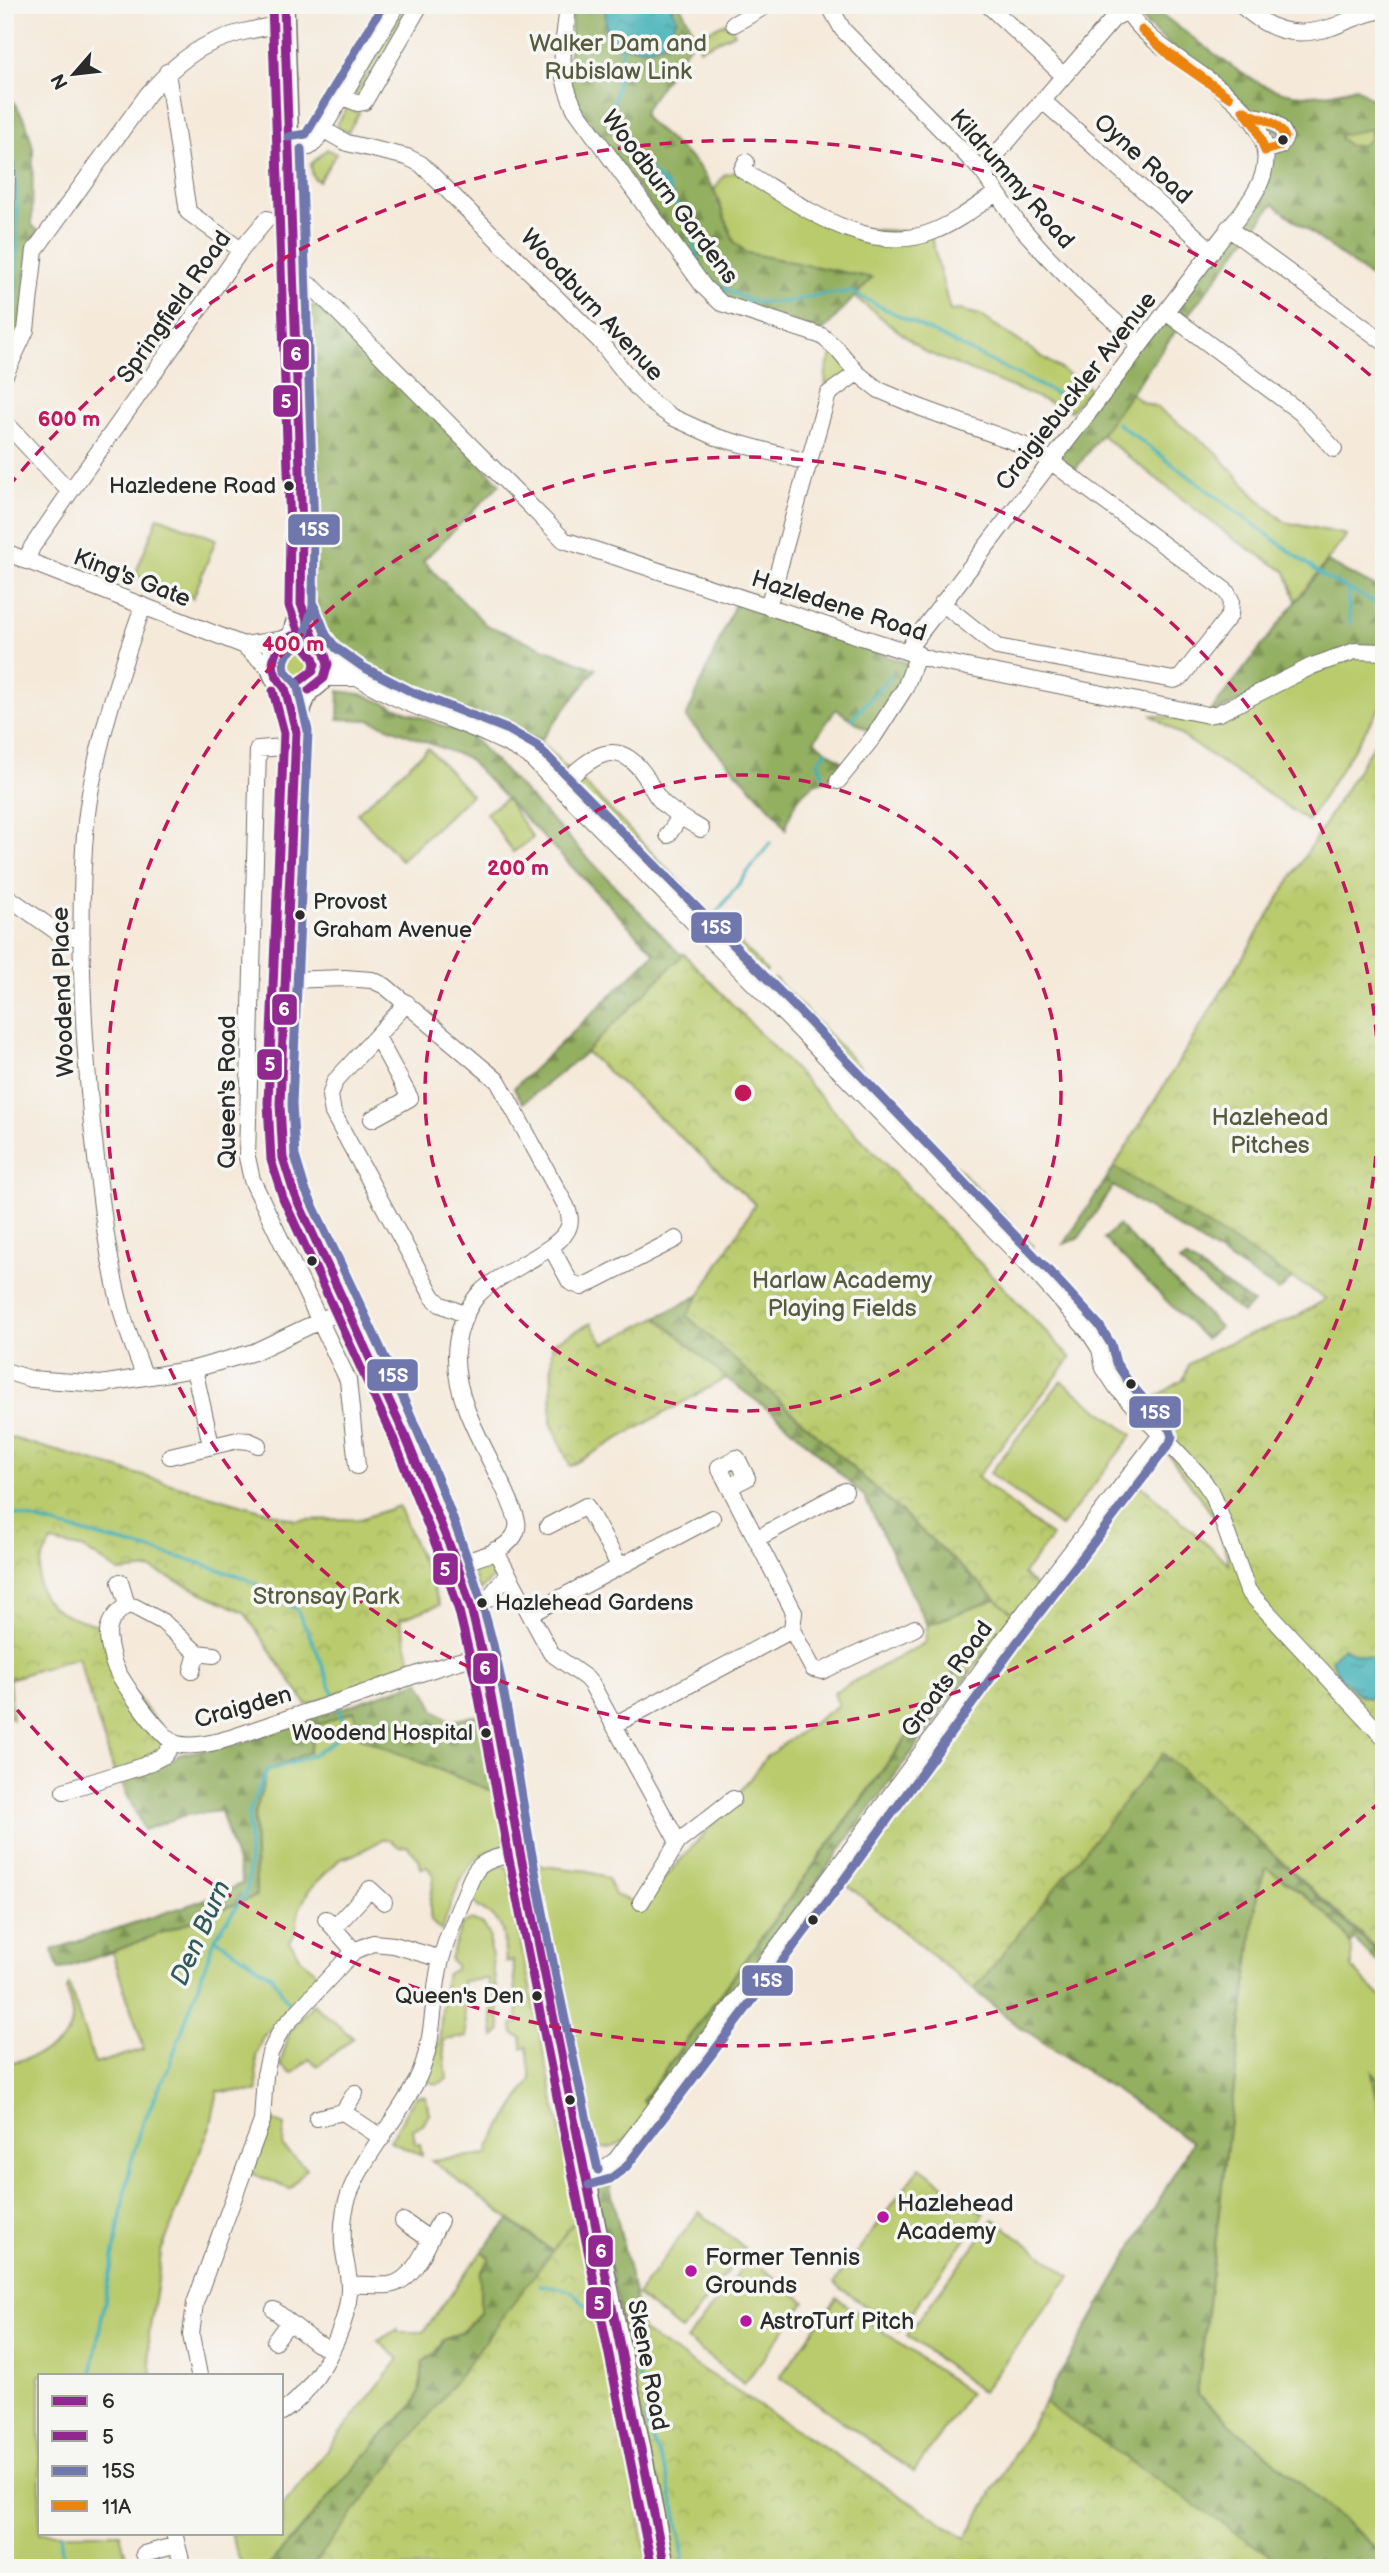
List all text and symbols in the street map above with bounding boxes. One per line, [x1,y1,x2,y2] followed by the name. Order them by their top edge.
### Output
[529,29,707,86] park label: Walker Dam and Rubislaw Link
[38,38,108,108] north arrow
[47,70,74,93] text: N
[943,103,1081,255] street label: Kildrummy Road
[595,104,745,290] street label: Woodburn Gardens
[1088,108,1198,210] street label: Oyne Road
[1276,133,1290,147] unlabelled marker
[514,223,670,387] street label: Woodburn Avenue
[111,225,237,389] street label: Springfield Road
[989,286,1163,496] street label: Craigiebuckler Avenue
[282,338,310,371] line badge: 6
[290,344,302,367] text: 6
[272,384,299,418] line badge: 5
[281,391,292,414] text: 5
[38,407,100,432] text: 600 m
[109,473,276,500] place label: Hazledene Road
[282,479,296,493] marker: Hazledene Road
[287,513,341,546] line badge: 15S
[299,519,329,542] text: 15S
[69,542,195,614] street label: King's Gate
[748,564,930,648] street label: Hazledene Road
[262,632,324,657] text: 400 m
[487,856,549,881] text: 200 m
[313,889,472,944] place label: Provost Graham Avenue
[46,906,80,1078] street label: Woodend Place
[293,908,307,922] marker: Provost Graham Avenue
[690,911,743,944] line badge: 15S
[701,917,731,940] text: 15S
[271,993,298,1026] line badge: 6
[278,999,290,1022] text: 6
[213,1015,242,1169] street label: Queen's Road
[256,1048,283,1081] line badge: 5
[265,1054,276,1077] text: 5
[731,1081,755,1105] centre of rings
[1212,1103,1328,1160] park label: Hazlehead Pitches
[305,1254,319,1268] unlabelled marker
[752,1266,932,1323] park label: Harlaw Academy Playing Fields
[366,1358,419,1392] line badge: 15S
[378,1365,408,1388] text: 15S
[1124,1377,1138,1391] unlabelled marker
[1128,1395,1182,1429] line badge: 15S
[1140,1402,1170,1425] text: 15S
[432,1552,459,1586] line badge: 5
[440,1559,451,1582] text: 5
[253,1582,400,1611] park label: Stronsay Park
[495,1590,694,1617] place label: Hazlehead Gardens
[475,1596,489,1610] marker: Hazlehead Gardens
[895,1615,999,1743] street label: Groats Road
[472,1652,499,1685] line badge: 6
[479,1658,491,1681] text: 6
[191,1679,295,1735] street label: Craigden
[292,1720,473,1747] place label: Woodend Hospital
[479,1726,493,1740] marker: Woodend Hospital
[164,1876,238,1990] water label: Den Burn
[806,1913,820,1927] unlabelled marker
[741,1964,794,1997] line badge: 15S
[752,1970,782,1993] text: 15S
[395,1983,524,2010] place label: Queen's Den
[530,1989,544,2003] marker: Queen's Den
[563,2093,577,2107] unlabelled marker
[897,2189,1014,2246] place label: Hazlehead Academy
[875,2209,891,2225] marker: Hazlehead Academy
[587,2234,614,2268] line badge: 6
[595,2241,607,2264] text: 6
[705,2243,860,2300] place label: Former Tennis Grounds
[683,2263,699,2279] marker: Former Tennis Grounds
[585,2286,612,2320] line badge: 5
[594,2293,605,2316] text: 5
[621,2297,675,2433] street label: Skene Road
[760,2307,914,2336] place label: AstroTurf Pitch
[738,2313,754,2329] marker: AstroTurf Pitch
[38,2374,284,2534] legend
[102,2389,115,2414] text: 6
[102,2425,114,2450] text: 5
[102,2459,135,2484] text: 15S
[102,2495,131,2520] text: 11A

